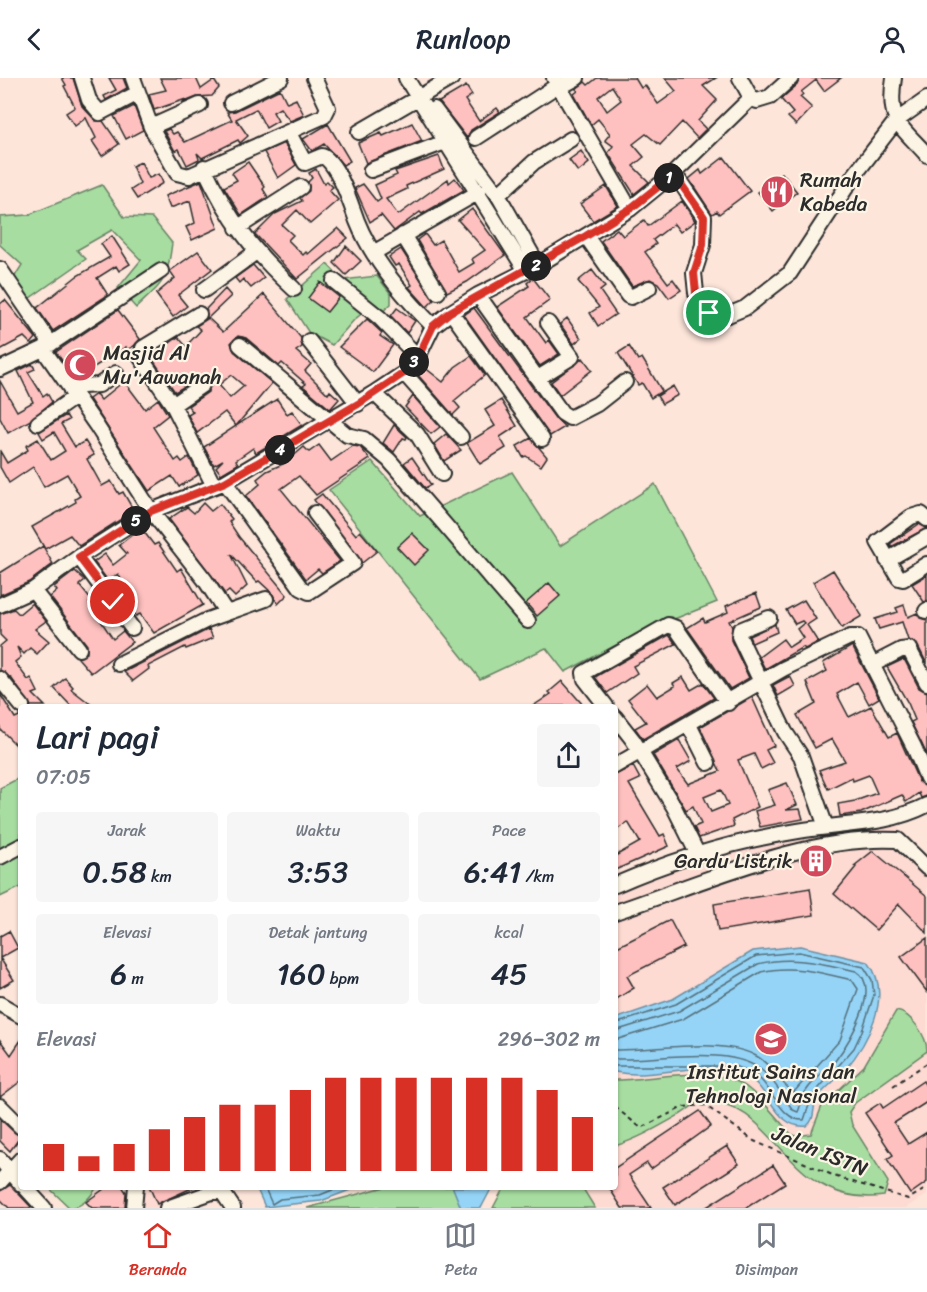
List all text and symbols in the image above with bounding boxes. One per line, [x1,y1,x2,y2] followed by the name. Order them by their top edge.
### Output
[416,15,511,63] text: Runloop
[18,23,51,56] icon: back
[876,23,909,56] icon: person
[800,161,868,223] place label: Rumah Kabeda
[654,163,684,193] pin: 1
[666,163,672,192] text: 1
[759,174,795,210] restaurant icon: Rumah Kabeda
[521,251,551,281] pin: 2
[531,251,541,280] text: 2
[683,287,734,338] pin
[692,296,725,329] icon: arrive
[103,334,222,396] place label: Masjid Al Mu'Aawanah
[62,347,98,383] mosque icon: Masjid Al Mu'Aawanah
[399,347,429,377] pin: 3
[410,347,418,376] text: 3
[265,435,295,465] pin: 4
[275,435,285,464] text: 4
[121,506,151,536] pin: 5
[131,506,141,535] text: 5
[87,576,138,627] pin
[96,585,129,618] icon: check
[36,708,159,766] text: Lari pagi
[537,724,600,787] button: share
[36,760,91,795] text: 07:05
[108,816,146,845] text: Jarak
[296,816,340,845] text: Waktu
[492,816,526,845] text: Pace
[674,842,793,880] place label: Gardu Listrik
[798,843,834,879] building icon: Gardu Listrik
[82,845,147,899] text: 0.58
[288,845,348,899] text: 3:53
[464,845,521,899] text: 6:41
[147,862,172,891] text: km
[521,862,554,891] text: /km
[103,918,151,947] text: Elevasi
[268,918,368,947] text: Detak jantung
[494,918,524,947] text: kcal
[110,947,127,1001] text: 6
[277,947,326,1001] text: 160
[490,947,528,1001] text: 45
[127,964,144,993] text: m
[326,964,359,993] text: bpm
[753,1021,789,1057] school or university icon: Institut Sains dan Tehnologi Nasional
[36,1022,96,1057] text: Elevasi
[498,1022,600,1057] text: 296–302 m
[686,1053,857,1115] place label: Institut Sains dan Tehnologi Nasional
[765,1114,874,1188] street label: Jalan ISTN
[129,1219,187,1284] tab: Beranda
[444,1219,477,1284] tab: Peta
[735,1219,798,1284] tab: Disimpan

